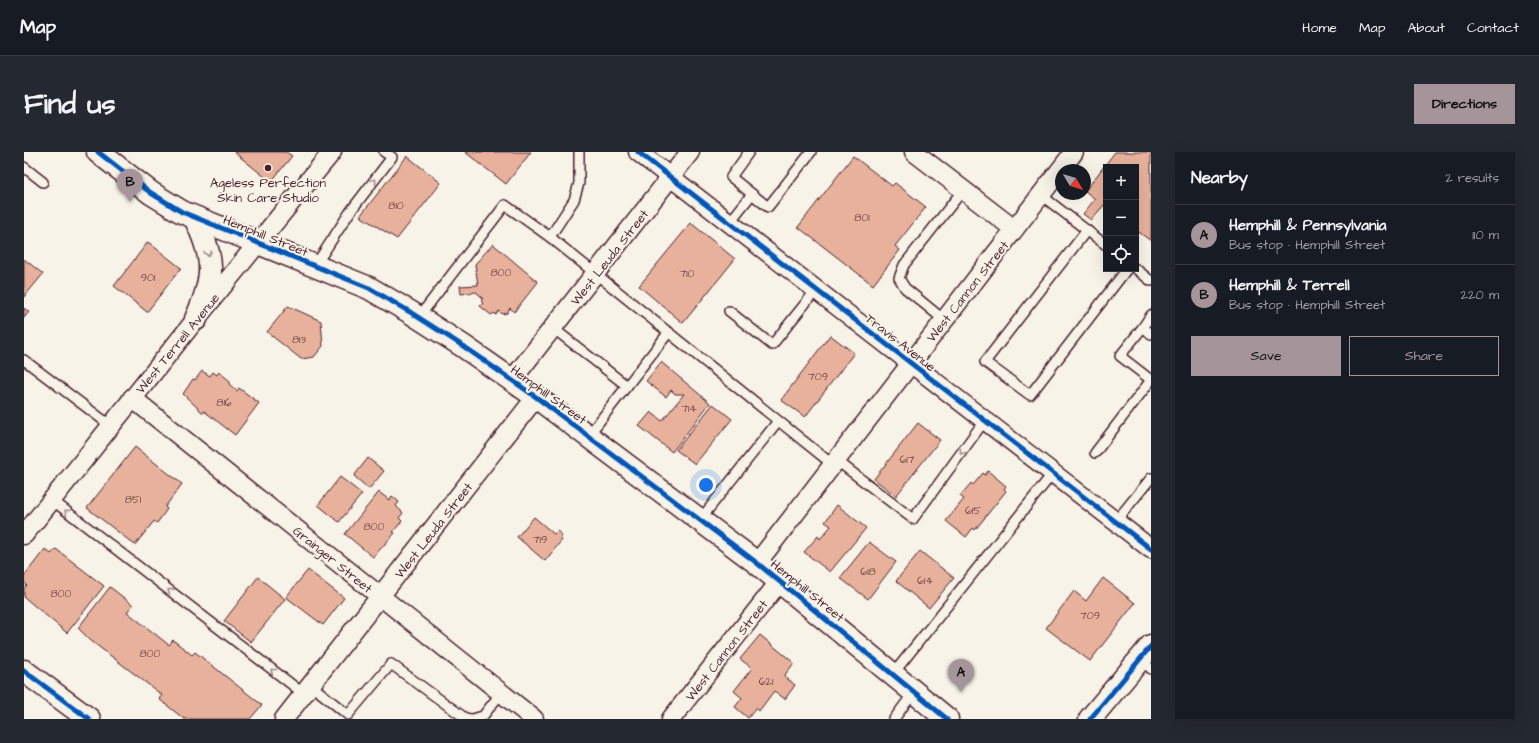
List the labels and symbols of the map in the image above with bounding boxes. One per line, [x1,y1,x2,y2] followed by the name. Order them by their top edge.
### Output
[263,163,273,173] marker: Ageless Perfection Skin Care Studio
[1055,164,1091,200] north arrow
[117,169,143,202] pin: B
[210,174,326,207] place label: Ageless Perfection Skin Care Studio
[369,178,376,185] one-way arrow
[388,198,404,213] house number: 810
[567,205,653,309] street label: West Leuda Street
[854,210,870,225] house number: 801
[221,211,311,261] street label: Hemphill Street
[922,237,1014,346] street label: West Cannon Street
[203,251,212,257] one-way arrow
[490,265,512,280] house number: 800
[679,266,695,281] house number: 710
[141,270,156,285] house number: 901
[132,290,224,398] street label: West Terrell Avenue
[862,310,939,376] street label: Travis Avenue
[292,332,306,347] house number: 813
[507,361,591,429] street label: Hemphill Street
[808,369,828,384] house number: 709
[216,395,232,410] house number: 816
[681,401,697,416] house number: 714
[960,447,967,454] one-way arrow
[899,452,915,467] house number: 617
[696,475,716,495] your location
[391,478,477,582] street label: West Leuda Street
[125,492,142,507] house number: 851
[965,503,981,518] house number: 615
[64,509,71,517] one-way arrow
[363,519,385,534] house number: 800
[288,522,376,599] street label: Grainger Street
[533,532,547,547] house number: 719
[767,555,849,627] street label: Hemphill Street
[860,564,876,579] house number: 618
[917,573,933,588] house number: 614
[50,586,72,601] house number: 800
[167,588,174,596] one-way arrow
[681,596,773,705] street label: West Cannon Street
[1080,608,1100,623] house number: 709
[139,646,161,661] house number: 800
[948,659,974,692] pin: A
[270,668,277,675] one-way arrow
[759,674,774,689] house number: 621

